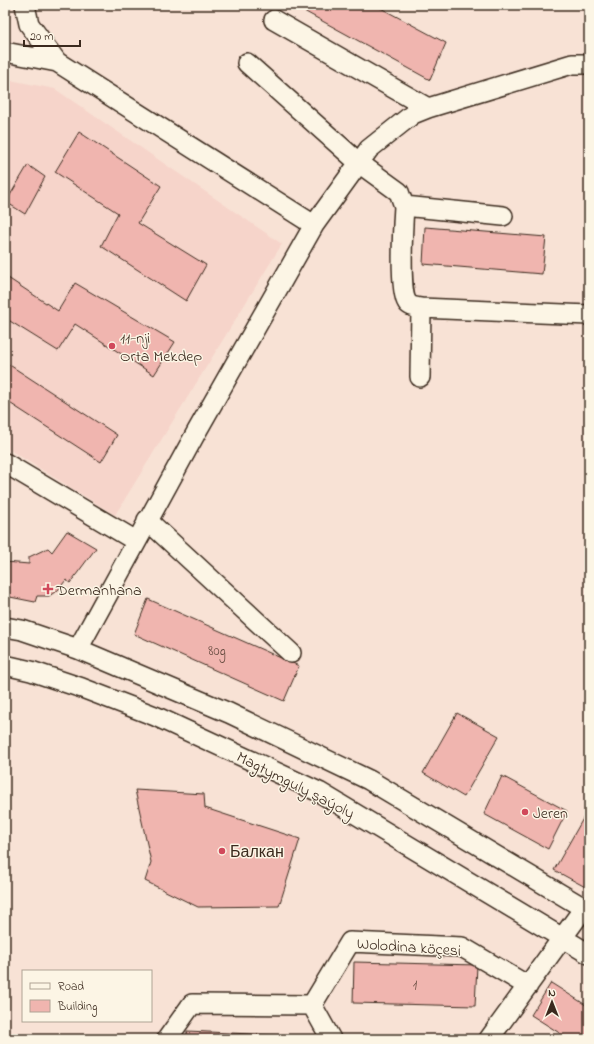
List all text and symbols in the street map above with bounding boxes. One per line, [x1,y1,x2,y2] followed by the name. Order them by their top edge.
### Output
[24,22,80,48] scale bar
[30,28,53,46] text: 20 m
[120,327,203,369] place label: 11-nji Orta Mekdep
[107,341,117,351] marker: 11-nji Orta Mekdep
[55,579,142,603] place label: Dermanhana
[43,584,53,594] marker: Dermanhana
[208,641,226,663] house number: 80g
[232,746,358,826] street label: Magtymguly şaýoly
[533,802,568,826] place label: Jeren
[520,807,530,817] marker: Jeren
[230,841,284,865] place label: Балкан
[217,846,227,856] marker: Балкан
[356,932,462,964] street label: Wolodina köçesi
[22,970,152,1022] legend
[413,975,418,996] house number: 1
[58,978,84,996] text: Road
[532,982,572,1022] north arrow
[548,985,556,1001] text: N
[57,998,97,1017] text: Building

